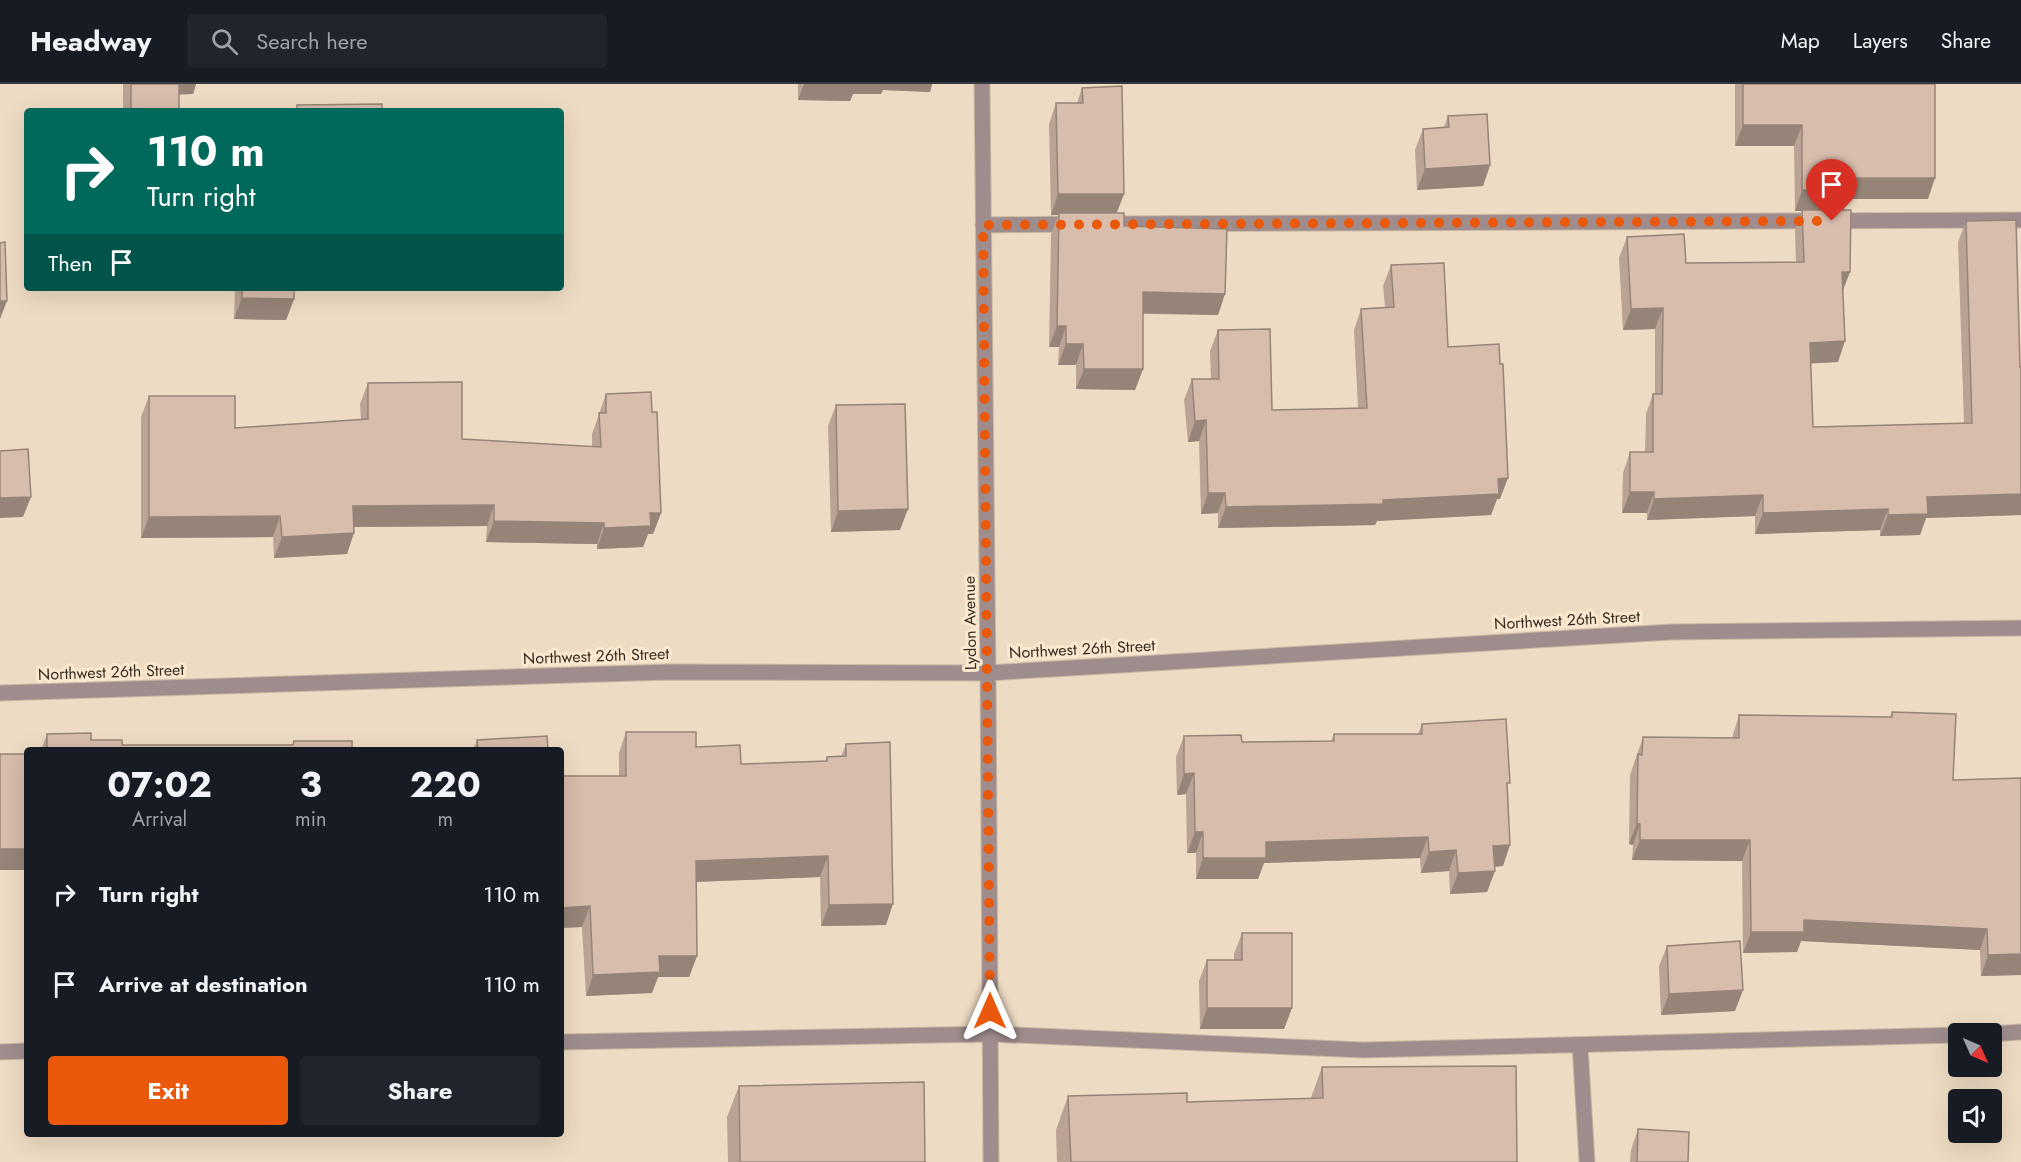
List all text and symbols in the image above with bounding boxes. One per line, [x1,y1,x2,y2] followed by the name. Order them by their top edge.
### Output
[187,14,607,68] search box
[30,21,151,62] text: Headway
[208,25,241,58] icon: search
[256,25,368,57] text: Search here
[1781,26,1820,56] text: Map
[1853,26,1908,56] text: Layers
[1941,26,1991,56] text: Share
[147,121,265,182] text: 110 m
[48,132,126,210] icon: right
[1806,159,1857,221] pin
[1815,168,1848,201] icon: arrive
[147,177,255,216] text: Turn right
[105,246,138,279] icon: arrive
[48,247,93,279] text: Then
[958,576,982,670] street label: Lydon Avenue
[1493,605,1641,635] street label: Northwest 26th Street
[1008,634,1156,664] street label: Northwest 26th Street
[522,642,670,670] street label: Northwest 26th Street
[37,658,185,686] street label: Northwest 26th Street
[107,758,212,810] text: 07:02
[300,758,322,810] text: 3
[410,758,481,810] text: 220
[132,805,187,834] text: Arrival
[295,805,326,834] text: min
[437,805,453,834] text: m
[48,878,81,911] icon: right
[99,878,199,910] text: Turn right
[483,878,540,910] text: 110 m
[48,968,81,1001] icon: arrive
[99,968,308,1000] text: Arrive at destination
[483,968,540,1000] text: 110 m
[958,979,1022,1043] position arrow
[1948,1023,2002,1077] north arrow
[1948,1023,2002,1143] map controls
[48,1056,288,1125] button: Exit
[300,1056,540,1125] button: Share
[1948,1089,2002,1143] button: sound

